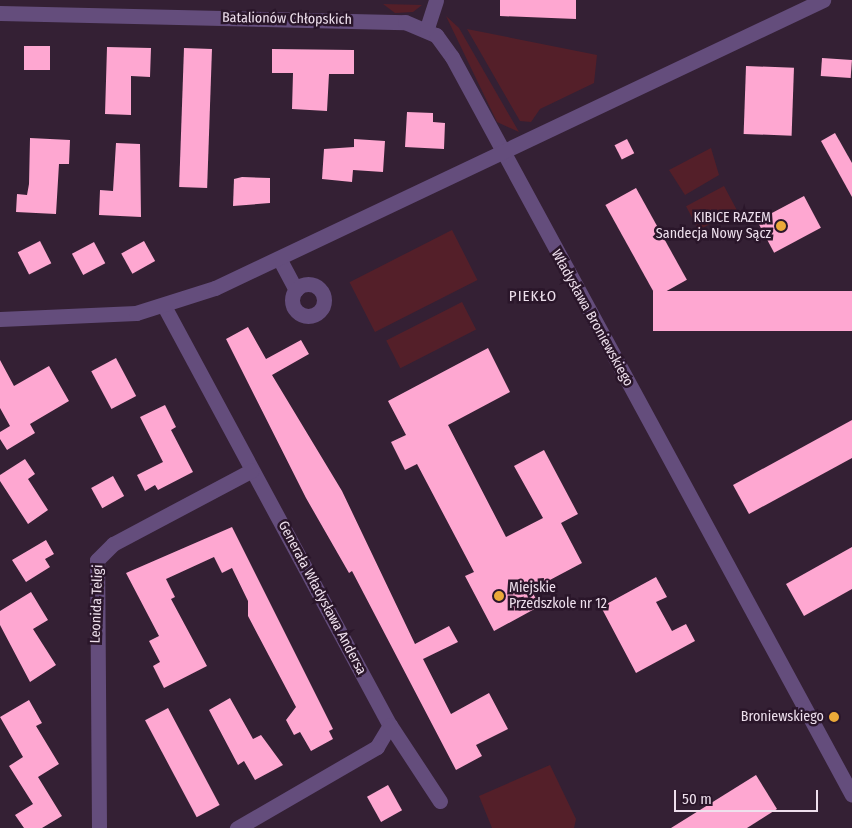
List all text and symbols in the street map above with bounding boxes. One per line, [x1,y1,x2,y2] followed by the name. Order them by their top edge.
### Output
[222,9,352,29] street label: Batalionów Chłopskich
[656,210,771,242] place label: KIBICE RAZEM Sandecja Nowy Sącz
[775,220,787,232] marker: KIBICE RAZEM Sandecja Nowy Sącz
[547,247,637,389] street label: Władysława Broniewskiego
[508,288,558,306] district label: PIEKŁO
[274,518,370,678] street label: Generała Władysława Andersa
[87,564,107,644] street label: Leonida Teligi
[509,580,607,612] place label: Miejskie Przedszkole nr 12
[493,590,505,602] marker: Miejskie Przedszkole nr 12
[741,709,824,725] place label: Broniewskiego
[828,711,840,723] marker: Broniewskiego
[677,780,821,812] scale bar
[682,790,712,808] text: 50 m

